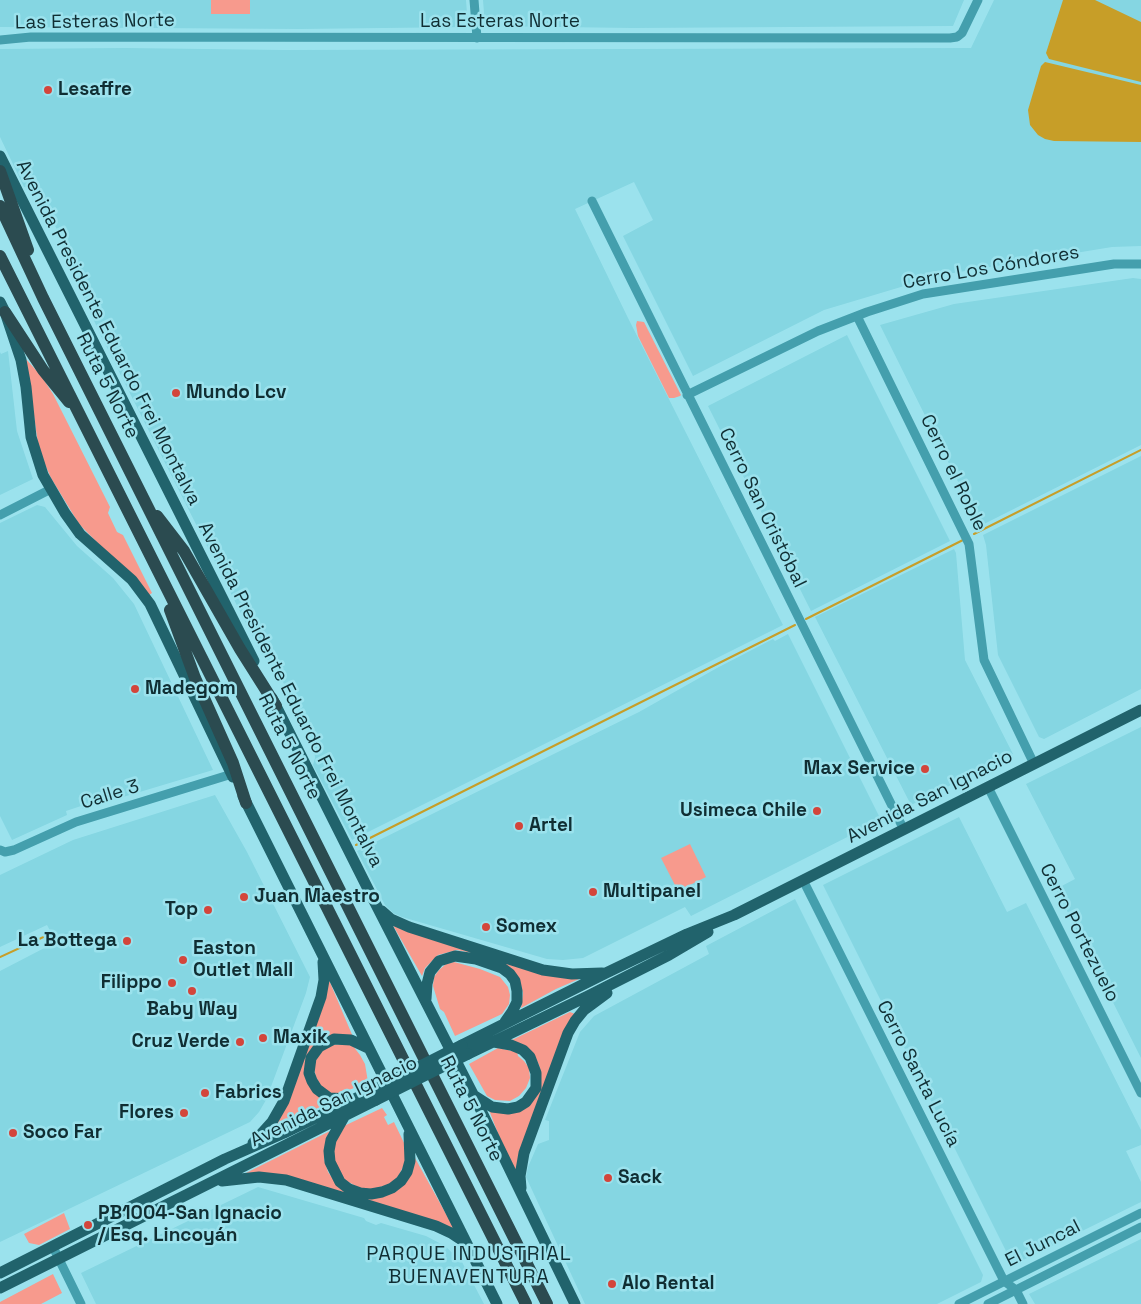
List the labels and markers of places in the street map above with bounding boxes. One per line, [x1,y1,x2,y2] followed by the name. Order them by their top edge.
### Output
[58,79,132,101] place label: Lesaffre
[42,84,54,96] marker: Lesaffre
[186,382,286,404] place label: Mundo Lcv
[170,387,182,399] marker: Mundo Lcv
[145,678,236,700] place label: Madegom
[129,683,141,695] marker: Madegom
[804,758,915,780] place label: Max Service
[919,763,931,775] marker: Max Service
[680,800,807,822] place label: Usimeca Chile
[811,805,823,817] marker: Usimeca Chile
[529,815,573,837] place label: Artel
[513,820,525,832] marker: Artel
[603,881,701,903] place label: Multipanel
[254,886,380,908] place label: Juan Maestro
[587,886,599,898] marker: Multipanel
[238,891,250,903] marker: Juan Maestro
[165,899,198,921] place label: Top
[202,904,214,916] marker: Top
[496,916,557,938] place label: Somex
[480,921,492,933] marker: Somex
[18,930,117,952] place label: La Bottega
[121,935,133,947] marker: La Bottega
[193,938,293,982] place label: Easton Outlet Mall
[177,954,189,966] marker: Easton Outlet Mall
[101,972,162,994] place label: Filippo
[166,977,178,989] marker: Filippo
[186,985,198,997] marker: Baby Way
[146,999,238,1021] place label: Baby Way
[273,1027,328,1049] place label: Maxik
[131,1031,230,1053] place label: Cruz Verde
[257,1032,269,1044] marker: Maxik
[234,1036,246,1048] marker: Cruz Verde
[215,1082,282,1104] place label: Fabrics
[199,1087,211,1099] marker: Fabrics
[119,1102,174,1124] place label: Flores
[178,1107,190,1119] marker: Flores
[23,1122,102,1144] place label: Soco Far
[7,1127,19,1139] marker: Soco Far
[618,1167,662,1189] place label: Sack
[602,1172,614,1184] marker: Sack
[98,1203,282,1247] place label: PB1004-San Ignacio / Esq. Lincoyán
[82,1219,94,1231] marker: PB1004-San Ignacio / Esq. Lincoyán
[622,1273,715,1295] place label: Alo Rental
[606,1278,618,1290] marker: Alo Rental

